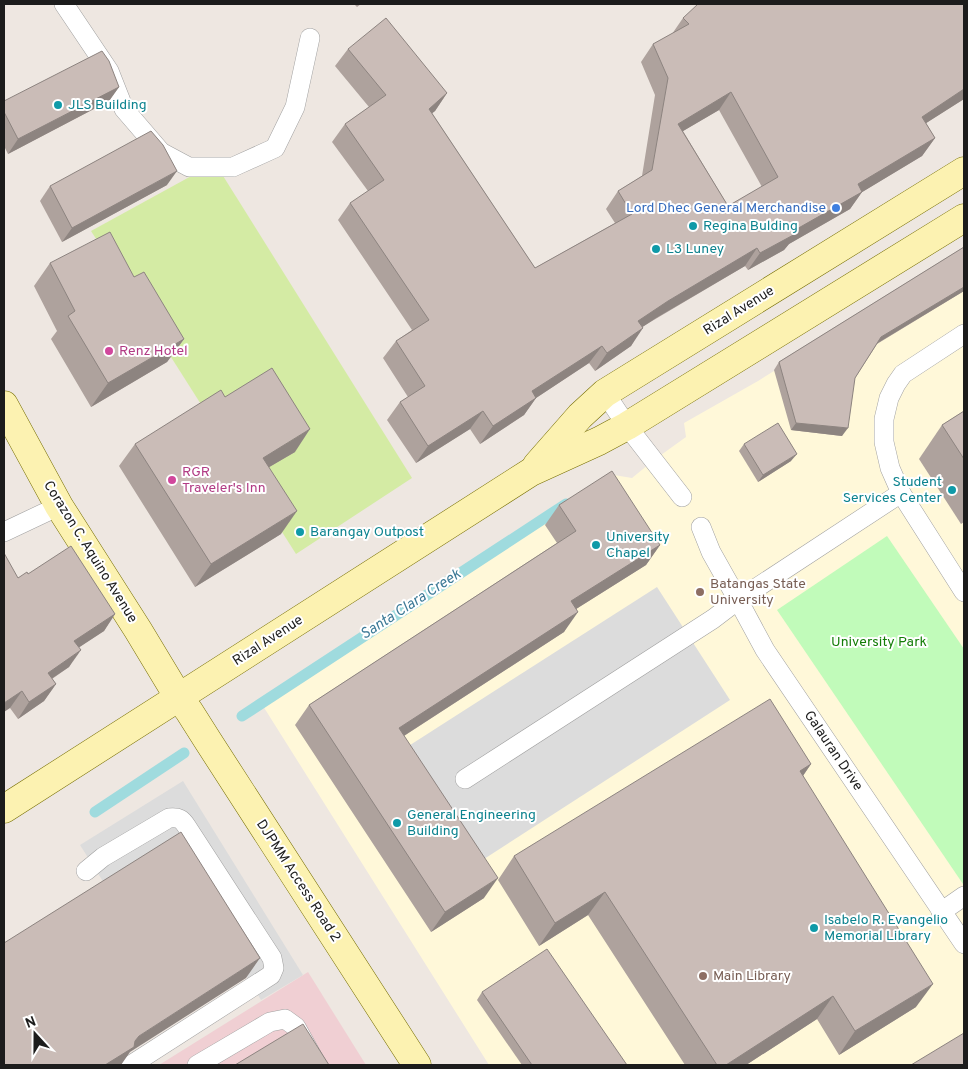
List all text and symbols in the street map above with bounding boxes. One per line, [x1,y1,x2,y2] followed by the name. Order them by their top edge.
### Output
[68,97,147,114] place label: JLS Building
[52,99,64,111] marker: JLS Building
[626,200,826,217] place label: Lord Dhec General Merchandise
[830,202,842,214] marker: Lord Dhec General Merchandise
[703,218,798,235] place label: Regina Bulding
[687,220,699,232] marker: Regina Bulding
[666,241,724,258] place label: L3 Luney
[650,243,662,255] marker: L3 Luney
[700,282,778,340] street label: Rizal Avenue
[119,343,188,360] place label: Renz Hotel
[103,345,115,357] marker: Renz Hotel
[182,464,266,497] place label: RGR Traveler's Inn
[166,474,178,486] marker: RGR Traveler's Inn
[843,474,943,507] place label: Student Services Center
[39,478,141,626] street label: Corazon C. Aquino Avenue
[946,484,958,496] marker: Student Services Center
[310,524,424,541] place label: Barangay Outpost
[294,526,306,538] marker: Barangay Outpost
[606,529,670,562] place label: University Chapel
[590,539,602,551] marker: University Chapel
[357,565,465,644] water label: Santa Clara Creek
[710,576,806,609] place label: Batangas State University
[694,586,706,598] marker: Batangas State University
[230,612,306,670] street label: Rizal Avenue
[831,634,927,651] park label: University Park
[800,708,866,794] street label: Galauran Drive
[407,807,536,840] place label: General Engineering Building
[252,817,344,945] street label: DJPMM Access Road 2
[391,817,403,829] marker: General Engineering Building
[824,912,948,945] place label: Isabelo R. Evangelio Memorial Library
[808,922,820,934] marker: Isabelo R. Evangelio Memorial Library
[713,968,791,985] place label: Main Library
[697,970,709,982] marker: Main Library
[10,1009,60,1059] north arrow
[23,1014,39,1033] text: N

